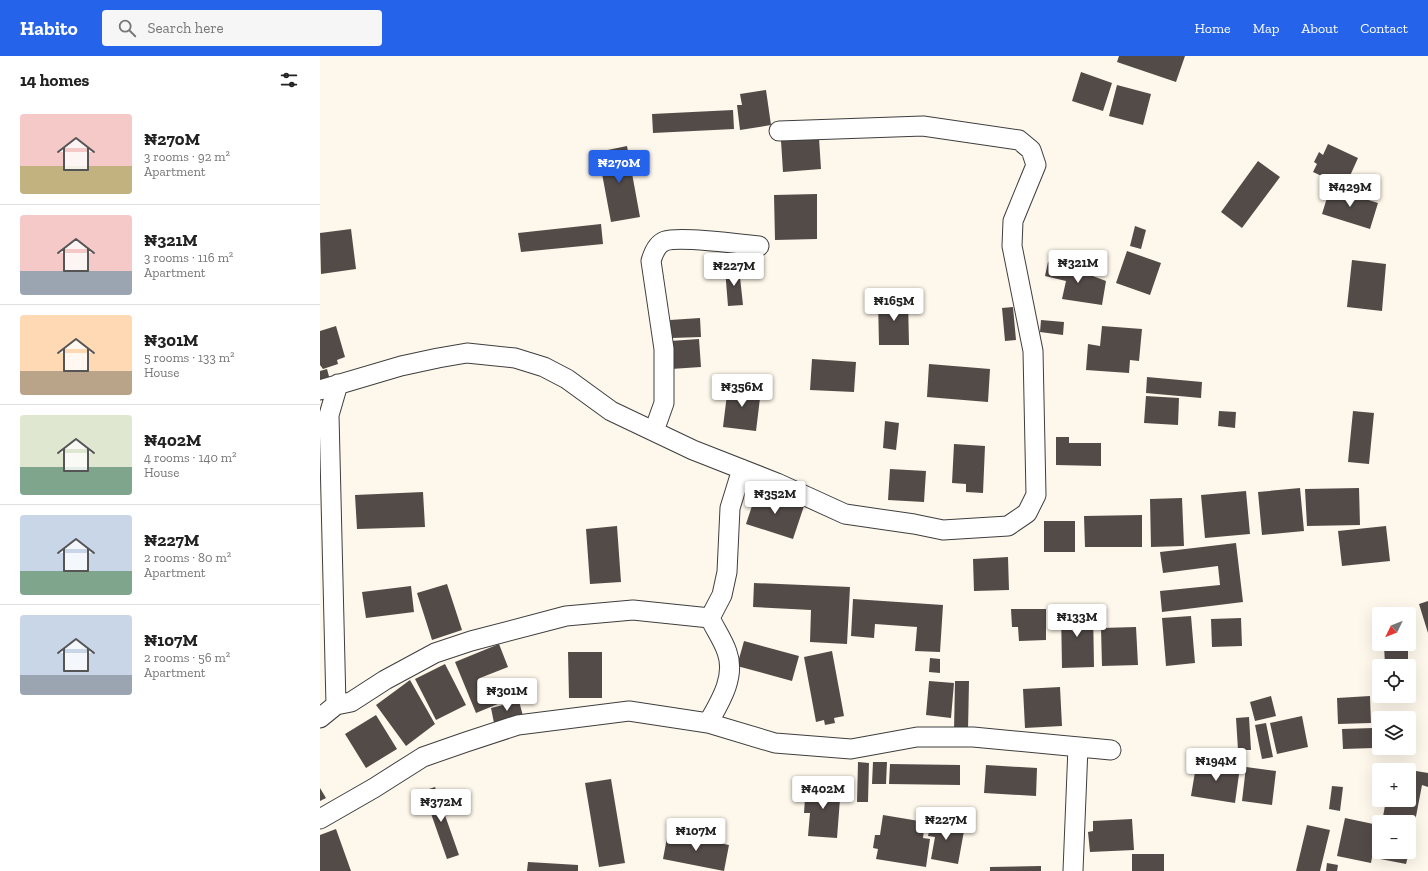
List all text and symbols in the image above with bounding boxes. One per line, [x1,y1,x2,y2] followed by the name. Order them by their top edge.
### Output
[102,10,382,46] search box
[20,17,78,40] text: Habito
[116,17,138,39] icon: search
[148,19,224,37] text: Search here
[1195,20,1231,37] text: Home
[1253,20,1279,37] text: Map
[1301,20,1338,37] text: About
[1360,20,1408,37] text: Contact
[278,69,300,91] icon: filters
[20,70,89,90] text: 14 homes
[144,129,200,149] text: ₦270M
[52,130,100,178] icon: home
[144,149,230,164] text: 3 rooms · 92 m²
[591,150,647,184] pin: ₦270M
[598,155,640,170] text: ₦270M
[144,164,206,179] text: Apartment
[1322,174,1378,208] pin: ₦429M
[1328,179,1372,194] text: ₦429M
[144,230,198,250] text: ₦321M
[52,231,100,279] icon: home
[144,250,233,265] text: 3 rooms · 116 m²
[1050,250,1106,284] pin: ₦321M
[706,253,762,287] pin: ₦227M
[1057,255,1099,270] text: ₦321M
[713,258,755,273] text: ₦227M
[144,265,206,280] text: Apartment
[866,288,922,322] pin: ₦165M
[874,293,914,308] text: ₦165M
[144,330,198,350] text: ₦301M
[52,331,100,379] icon: home
[144,350,234,365] text: 5 rooms · 133 m²
[144,365,179,380] text: House
[714,374,770,408] pin: ₦356M
[721,379,763,394] text: ₦356M
[144,430,201,450] text: ₦402M
[52,431,100,479] icon: home
[144,450,237,465] text: 4 rooms · 140 m²
[144,465,179,480] text: House
[747,481,803,515] pin: ₦352M
[754,486,796,501] text: ₦352M
[144,530,199,550] text: ₦227M
[52,531,100,579] icon: home
[144,550,231,565] text: 2 rooms · 80 m²
[144,565,206,580] text: Apartment
[1049,604,1105,638] pin: ₦133M
[1372,607,1416,651] north arrow
[1372,607,1416,859] map controls
[1057,609,1098,624] text: ₦133M
[144,630,198,650] text: ₦107M
[52,631,100,679] icon: home
[144,650,230,665] text: 2 rooms · 56 m²
[1372,659,1416,703] button: locate
[144,665,206,680] text: Apartment
[479,678,535,712] pin: ₦301M
[486,683,528,698] text: ₦301M
[1372,711,1416,755] button: layers
[1188,748,1244,782] pin: ₦194M
[1195,753,1237,768] text: ₦194M
[1372,763,1416,807] button: +
[795,776,851,810] pin: ₦402M
[801,781,845,796] text: ₦402M
[413,789,469,823] pin: ₦372M
[420,794,462,809] text: ₦372M
[918,807,974,841] pin: ₦227M
[925,812,967,827] text: ₦227M
[1372,815,1416,859] button: −
[668,818,724,852] pin: ₦107M
[675,823,717,838] text: ₦107M

